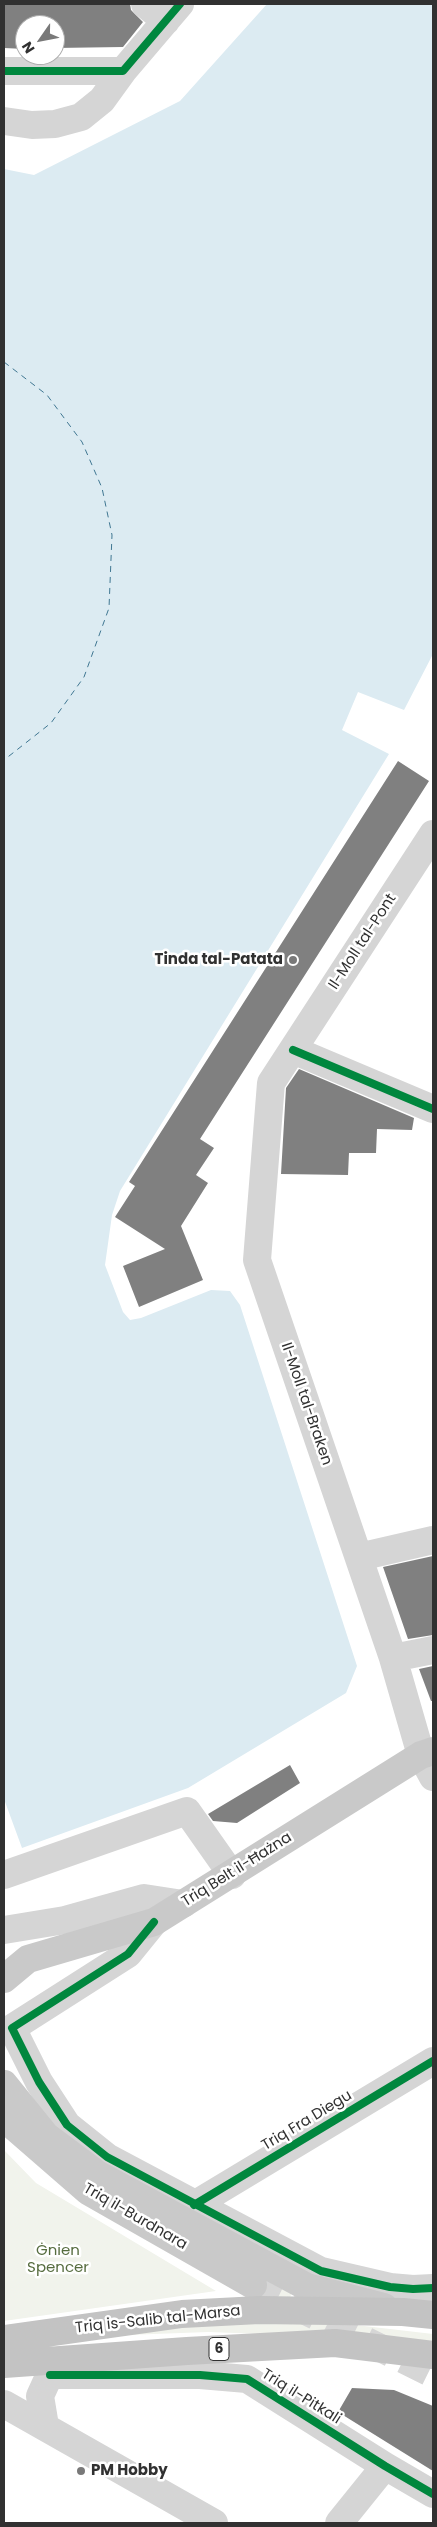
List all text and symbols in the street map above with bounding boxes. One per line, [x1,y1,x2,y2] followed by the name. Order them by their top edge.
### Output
[15,15,65,65] north arrow
[17,38,40,57] text: N
[325,891,401,993] street label: Il-Moll tal-Pont
[155,951,283,969] place label: Tinda tal-Patata
[287,954,299,966] marker: Tinda tal-Patata
[277,1340,335,1468] street label: Il-Moll tal-Braken
[179,1829,295,1911] street label: Triq Belt il-Ħażna
[259,2087,355,2155] street label: Triq Fra Diegu
[80,2180,190,2254] street label: Triq il-Burdnara
[27,2242,89,2277] park label: Ġnien Spencer
[75,2302,241,2338] street label: Triq is-Salib tal-Marsa
[209,2338,229,2360] road number: 6
[258,2365,344,2429] street label: Triq il-Pitkali
[91,2462,168,2480] place label: PM Hobby
[75,2465,87,2477] marker: PM Hobby

